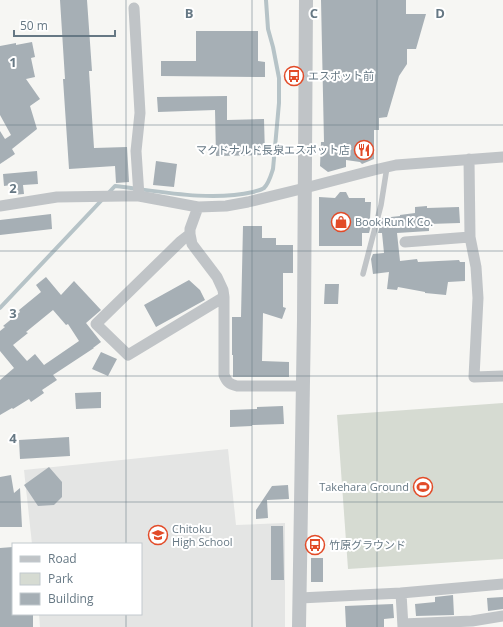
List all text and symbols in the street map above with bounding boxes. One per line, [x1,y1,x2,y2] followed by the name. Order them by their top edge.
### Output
[185,4,194,22] text: B
[310,4,318,22] text: C
[435,4,445,22] text: D
[14,12,115,38] scale bar
[20,17,48,34] text: 50 m
[9,53,17,71] text: 1
[283,65,305,87] bus stop icon: エスポット前
[308,68,374,83] place label: エスポット前
[353,139,375,161] restaurant icon: マクドナルド長泉エスポット店
[196,142,350,157] place label: マクドナルド長泉エスポット店
[9,179,17,197] text: 2
[330,211,352,233] shop icon: Book Run K Co.
[355,214,433,229] place label: Book Run K Co.
[9,304,17,322] text: 3
[9,429,17,447] text: 4
[412,476,434,498] sports icon: Takehara Ground
[319,479,409,494] place label: Takehara Ground
[172,521,233,549] place label: Chitoku High School
[147,524,169,546] school or university icon: Chitoku High School
[304,534,326,556] bus stop icon: 竹原グラウンド
[329,537,406,552] place label: 竹原グラウンド
[12,543,142,615] legend
[48,550,77,567] text: Road
[48,570,74,587] text: Park
[48,590,94,607] text: Building

